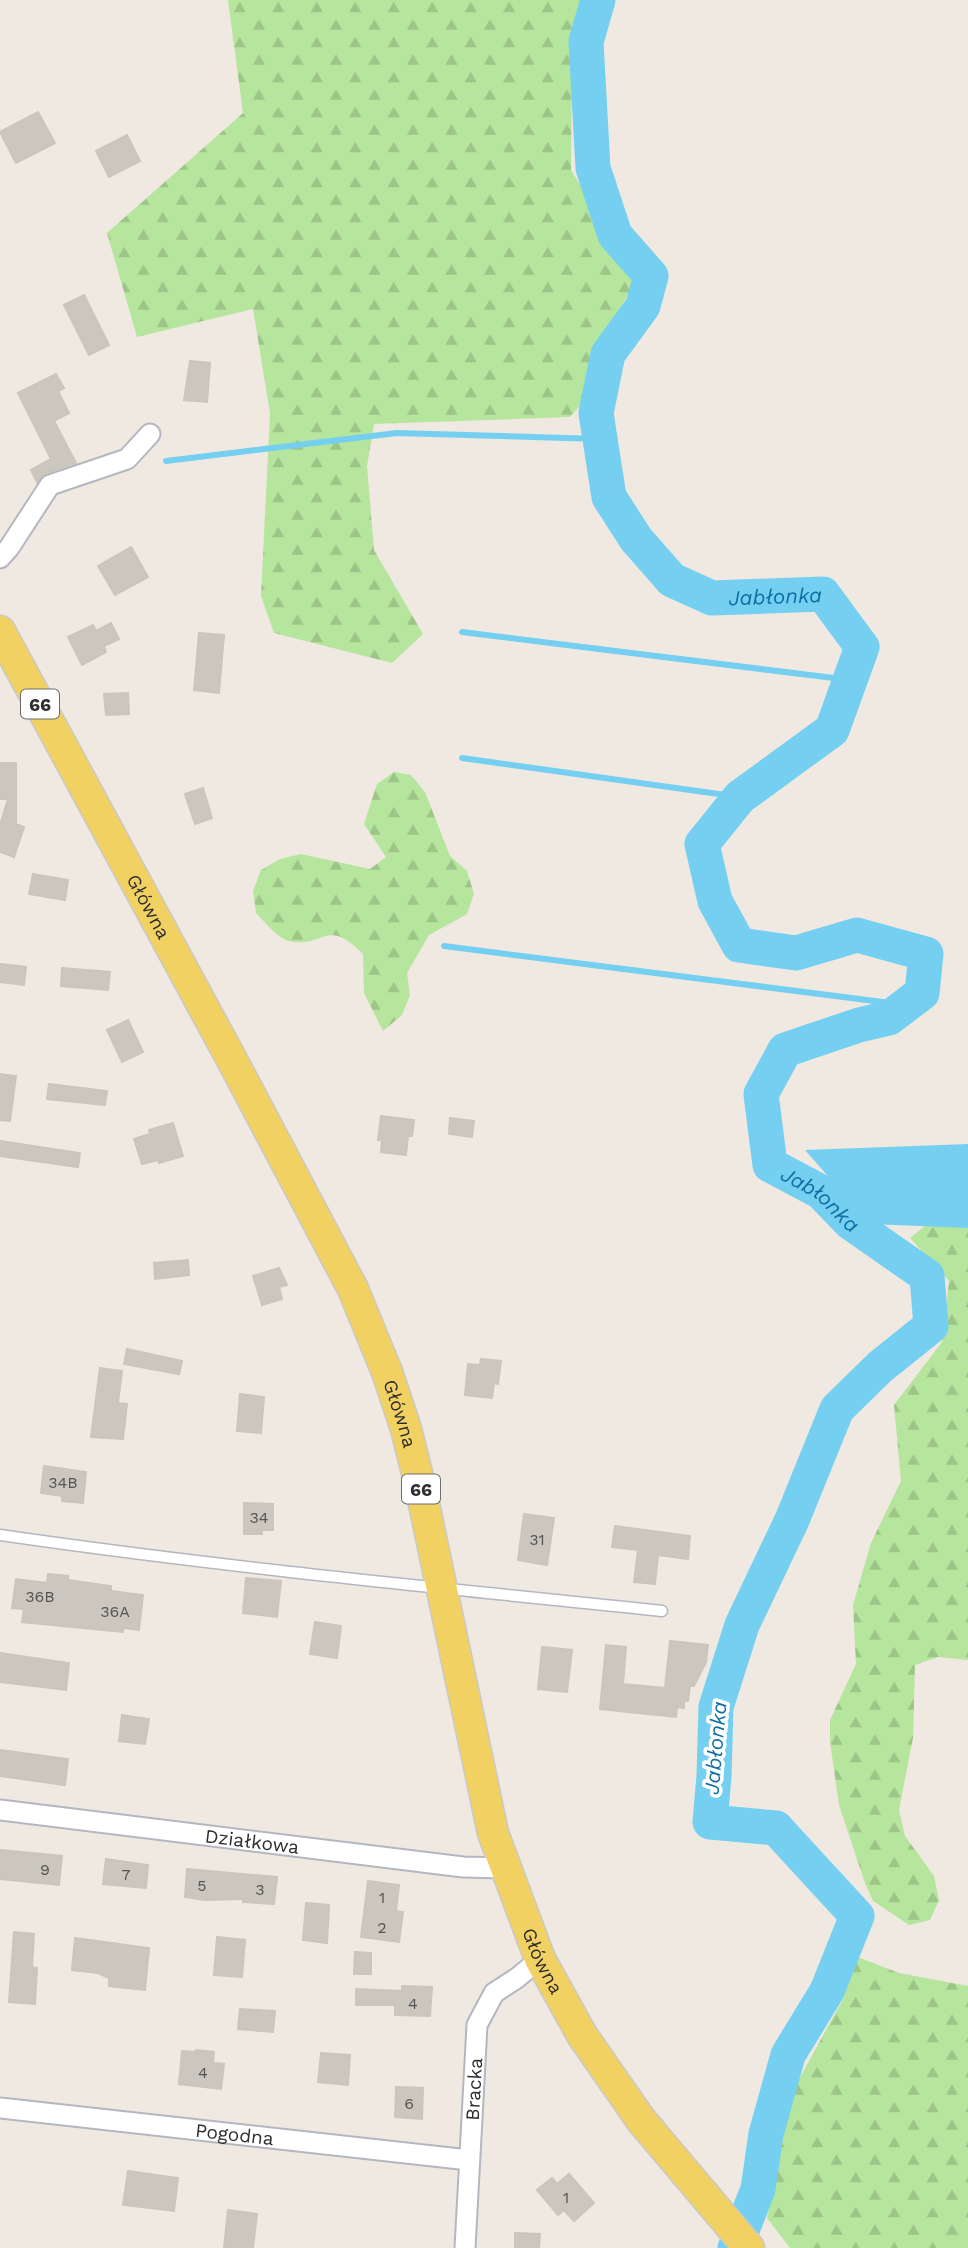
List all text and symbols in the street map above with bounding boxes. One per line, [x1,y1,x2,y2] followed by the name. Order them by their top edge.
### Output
[728,582,822,610] water label: Jabłonka
[21,690,59,718] road number: 66
[122,870,176,943] street label: Główna
[777,1161,864,1237] water label: Jabłonka
[379,1376,422,1450] street label: Główna
[48,1473,78,1492] house number: 34B
[402,1474,440,1504] road number: 66
[249,1508,269,1527] house number: 34
[529,1530,545,1549] house number: 31
[25,1587,55,1606] house number: 36B
[100,1602,130,1621] house number: 36A
[698,1700,732,1796] water label: Jabłonka
[204,1824,301,1858] street label: Działkowa
[40,1860,50,1879] house number: 9
[122,1865,131,1884] house number: 7
[197,1876,207,1895] house number: 5
[255,1880,265,1899] house number: 3
[379,1888,385,1907] house number: 1
[377,1918,387,1937] house number: 2
[518,1925,569,1998] street label: Główna
[408,1994,418,2013] house number: 4
[460,2057,487,2121] street label: Bracka
[198,2063,208,2082] house number: 4
[404,2094,414,2113] house number: 6
[194,2118,275,2150] street label: Pogodna
[563,2188,569,2207] house number: 1

